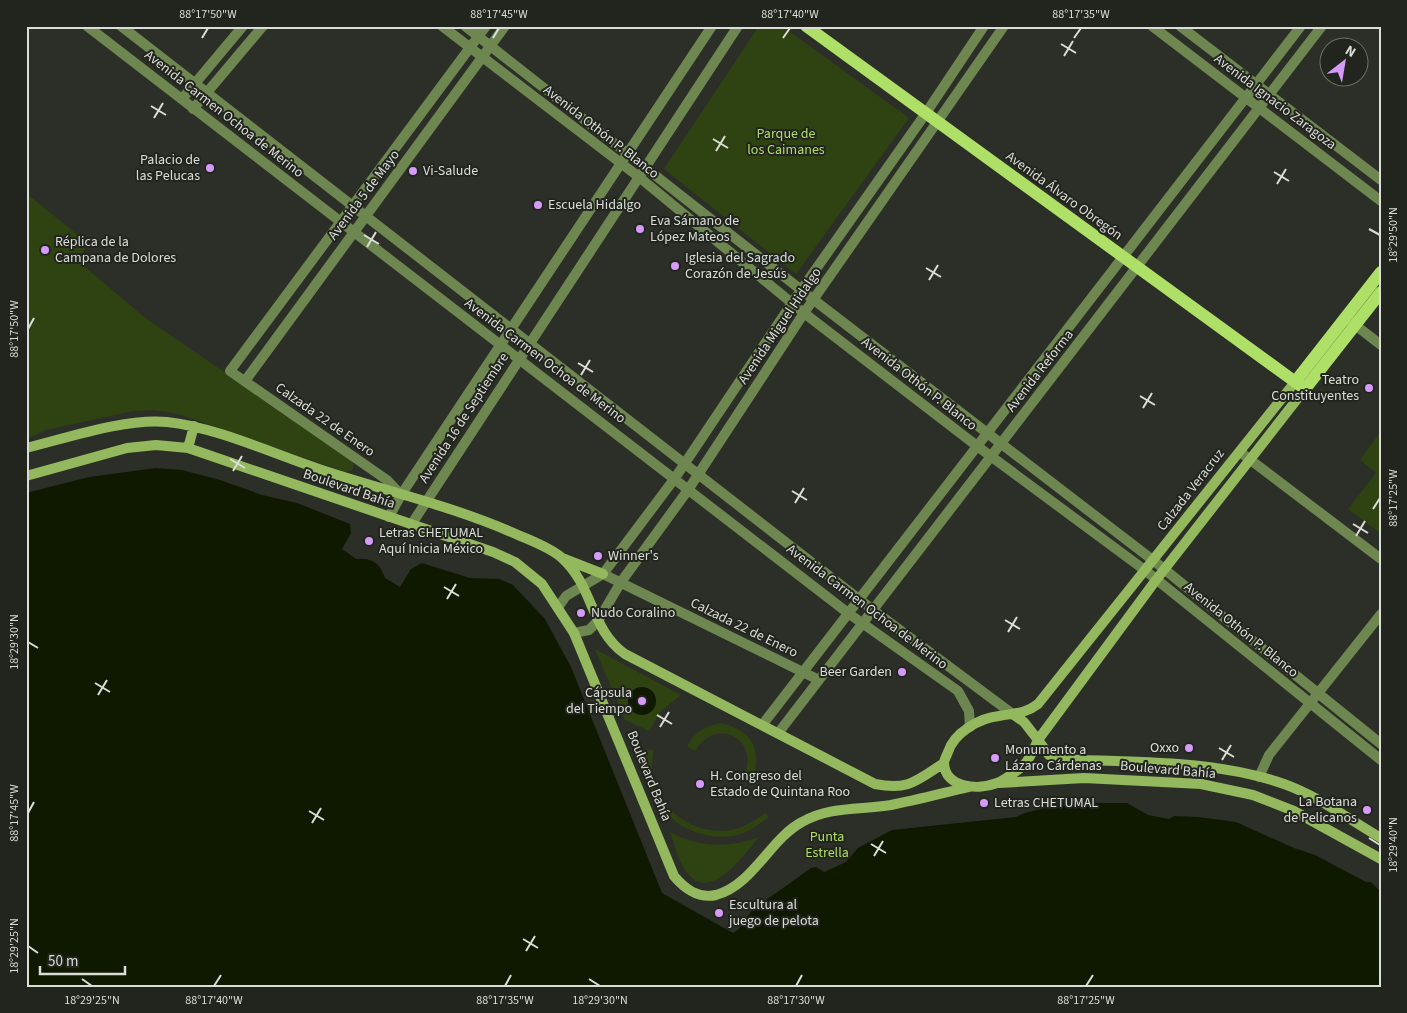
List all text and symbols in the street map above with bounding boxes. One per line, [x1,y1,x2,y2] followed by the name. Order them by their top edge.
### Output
[179,6,237,23] text: 88°17'50"W
[470,6,528,23] text: 88°17'45"W
[761,6,819,23] text: 88°17'40"W
[1052,6,1110,23] text: 88°17'35"W
[1320,38,1370,88] north arrow
[1341,41,1359,63] text: N
[140,45,308,183] street label: Avenida Carmen Ochoa de Merino
[1210,49,1340,155] street label: Avenida Ignacio Zaragoza
[539,80,663,184] street label: Avenida Othón P. Blanco
[747,124,825,160] park label: Parque de los Caimanes
[323,146,405,244] street label: Avenida 5 de Mayo
[1002,147,1126,245] street label: Avenida Álvaro Obregón
[136,150,200,186] place label: Palacio de las Pelucas
[423,161,478,181] place label: Vi-Salude
[204,162,216,174] marker: Palacio de las Pelucas
[407,165,419,177] marker: Vi-Salude
[548,195,641,215] place label: Escuela Hidalgo
[532,199,544,211] marker: Escuela Hidalgo
[1385,207,1402,263] text: 18°29'50"N
[650,211,739,247] place label: Eva Sámano de López Mateos
[634,223,646,235] marker: Eva Sámano de López Mateos
[55,232,176,268] place label: Réplica de la Campana de Dolores
[39,244,51,256] marker: Réplica de la Campana de Dolores
[685,248,795,284] place label: Iglesia del Sagrado Corazón de Jesús
[669,260,681,272] marker: Iglesia del Sagrado Corazón de Jesús
[733,264,827,388] street label: Avenida Miguel Hidalgo
[460,294,630,428] street label: Avenida Carmen Ochoa de Merino
[6,300,23,358] text: 88°17'50"W
[1002,326,1078,416] street label: Avenida Reforma
[857,332,981,436] street label: Avenida Othón P. Blanco
[414,349,514,487] street label: Avenida 16 de Septiembre
[1271,370,1359,406] place label: Teatro Constituyentes
[271,378,379,462] street label: Calzada 22 de Enero
[1363,382,1375,394] marker: Teatro Constituyentes
[1153,445,1229,535] street label: Calzada Veracruz
[300,464,398,514] street label: Boulevard Bahía
[1385,469,1402,527] text: 88°17'25"W
[379,523,483,559] place label: Letras CHETUMAL Aquí Inicia México
[363,535,375,547] marker: Letras CHETUMAL Aquí Inicia México
[782,540,952,674] street label: Avenida Carmen Ochoa de Merino
[608,546,659,566] place label: Winner's
[592,550,604,562] marker: Winner's
[1179,577,1303,683] street label: Avenida Othón P. Blanco
[687,593,801,663] street label: Calzada 22 de Enero
[591,603,675,623] place label: Nudo Coralino
[575,607,587,619] marker: Nudo Coralino
[6,614,23,670] text: 18°29'30"N
[819,662,892,682] place label: Beer Garden
[896,666,908,678] marker: Beer Garden
[566,683,632,719] place label: Cápsula del Tiempo
[636,695,648,707] marker: Cápsula del Tiempo
[622,728,676,824] street label: Boulevard Bahía
[1150,738,1179,758] place label: Oxxo
[1005,740,1102,776] place label: Monumento a Lázaro Cárdenas
[1183,742,1195,754] marker: Oxxo
[989,752,1001,764] marker: Monumento a Lázaro Cárdenas
[1119,756,1217,784] street label: Boulevard Bahía
[710,766,850,802] place label: H. Congreso del Estado de Quintana Roo
[694,778,706,790] marker: H. Congreso del Estado de Quintana Roo
[6,784,23,842] text: 88°17'45"W
[1284,792,1357,828] place label: La Botana de Pelicanos
[994,793,1098,813] place label: Letras CHETUMAL
[978,797,990,809] marker: Letras CHETUMAL
[1361,804,1373,816] marker: La Botana de Pelicanos
[1385,817,1402,873] text: 18°29'40"N
[805,827,849,863] park label: Punta Estrella
[728,895,819,931] place label: Escultura al juego de pelota
[713,907,725,919] marker: Escultura al juego de pelota
[6,918,23,974] text: 18°29'25"N
[40,943,125,975] scale bar
[48,951,78,972] text: 50 m
[64,992,120,1009] text: 18°29'25"N
[185,992,243,1009] text: 88°17'40"W
[476,992,534,1009] text: 88°17'35"W
[572,992,628,1009] text: 18°29'30"N
[767,992,825,1009] text: 88°17'30"W
[1057,992,1115,1009] text: 88°17'25"W

